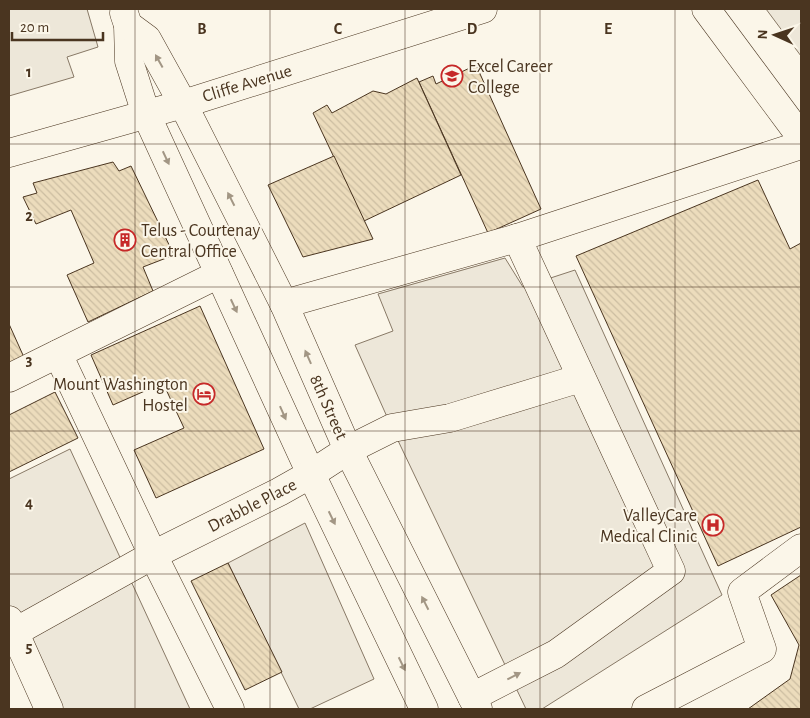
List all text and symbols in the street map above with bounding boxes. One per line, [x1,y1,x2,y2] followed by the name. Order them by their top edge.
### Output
[12,10,104,42] scale bar
[750,10,800,60] north arrow
[20,20,49,35] text: 20 m
[197,21,207,37] text: B
[334,21,343,37] text: C
[467,21,478,37] text: D
[604,21,612,37] text: E
[756,29,770,40] text: N
[155,54,163,68] one-way arrow
[468,58,553,97] place label: Excel Career College
[200,62,294,106] street label: Cliffe Avenue
[26,64,32,80] text: 1
[440,64,464,88] school or university icon: Excel Career College
[162,151,170,165] one-way arrow
[227,192,235,207] one-way arrow
[25,208,33,224] text: 2
[141,222,260,261] place label: Telus - Courtenay Central Office
[113,228,137,252] building icon: Telus - Courtenay Central Office
[230,299,238,313] one-way arrow
[303,350,311,364] one-way arrow
[26,352,33,368] text: 3
[306,372,350,443] street label: 8th Street
[53,376,188,415] place label: Mount Washington Hostel
[192,382,216,406] hotel icon: Mount Washington Hostel
[280,406,288,420] one-way arrow
[205,476,300,536] street label: Drabble Place
[25,495,33,511] text: 4
[600,507,697,546] place label: ValleyCare Medical Clinic
[328,511,336,525] one-way arrow
[701,513,725,537] hospital icon: ValleyCare Medical Clinic
[421,596,429,610] one-way arrow
[26,639,33,655] text: 5
[399,657,407,671] one-way arrow
[507,672,521,680] one-way arrow

